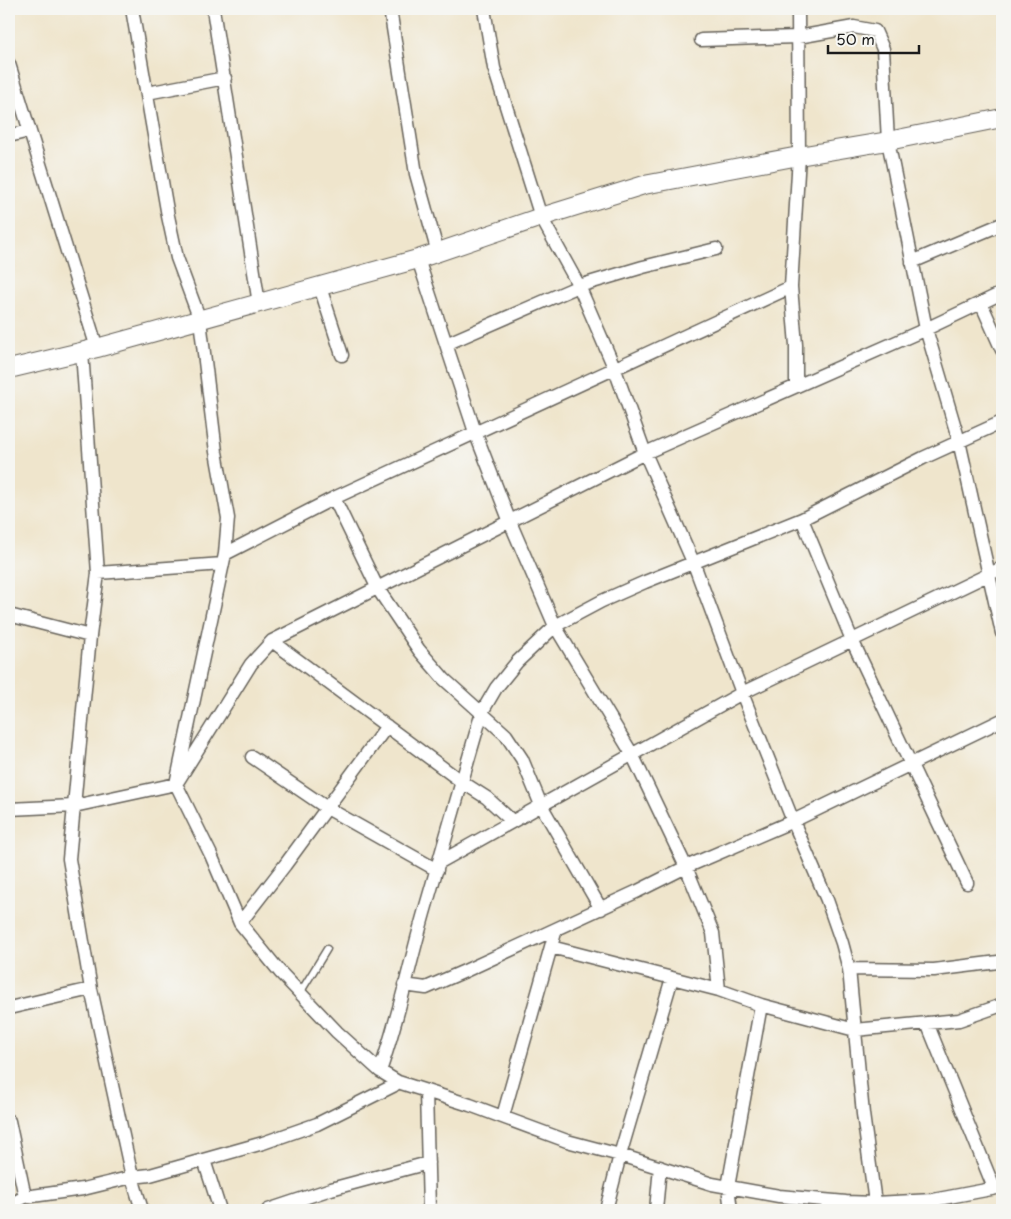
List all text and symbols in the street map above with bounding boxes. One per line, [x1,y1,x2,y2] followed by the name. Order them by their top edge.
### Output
[828,22,920,54] scale bar
[836,27,875,50] text: 50 m

